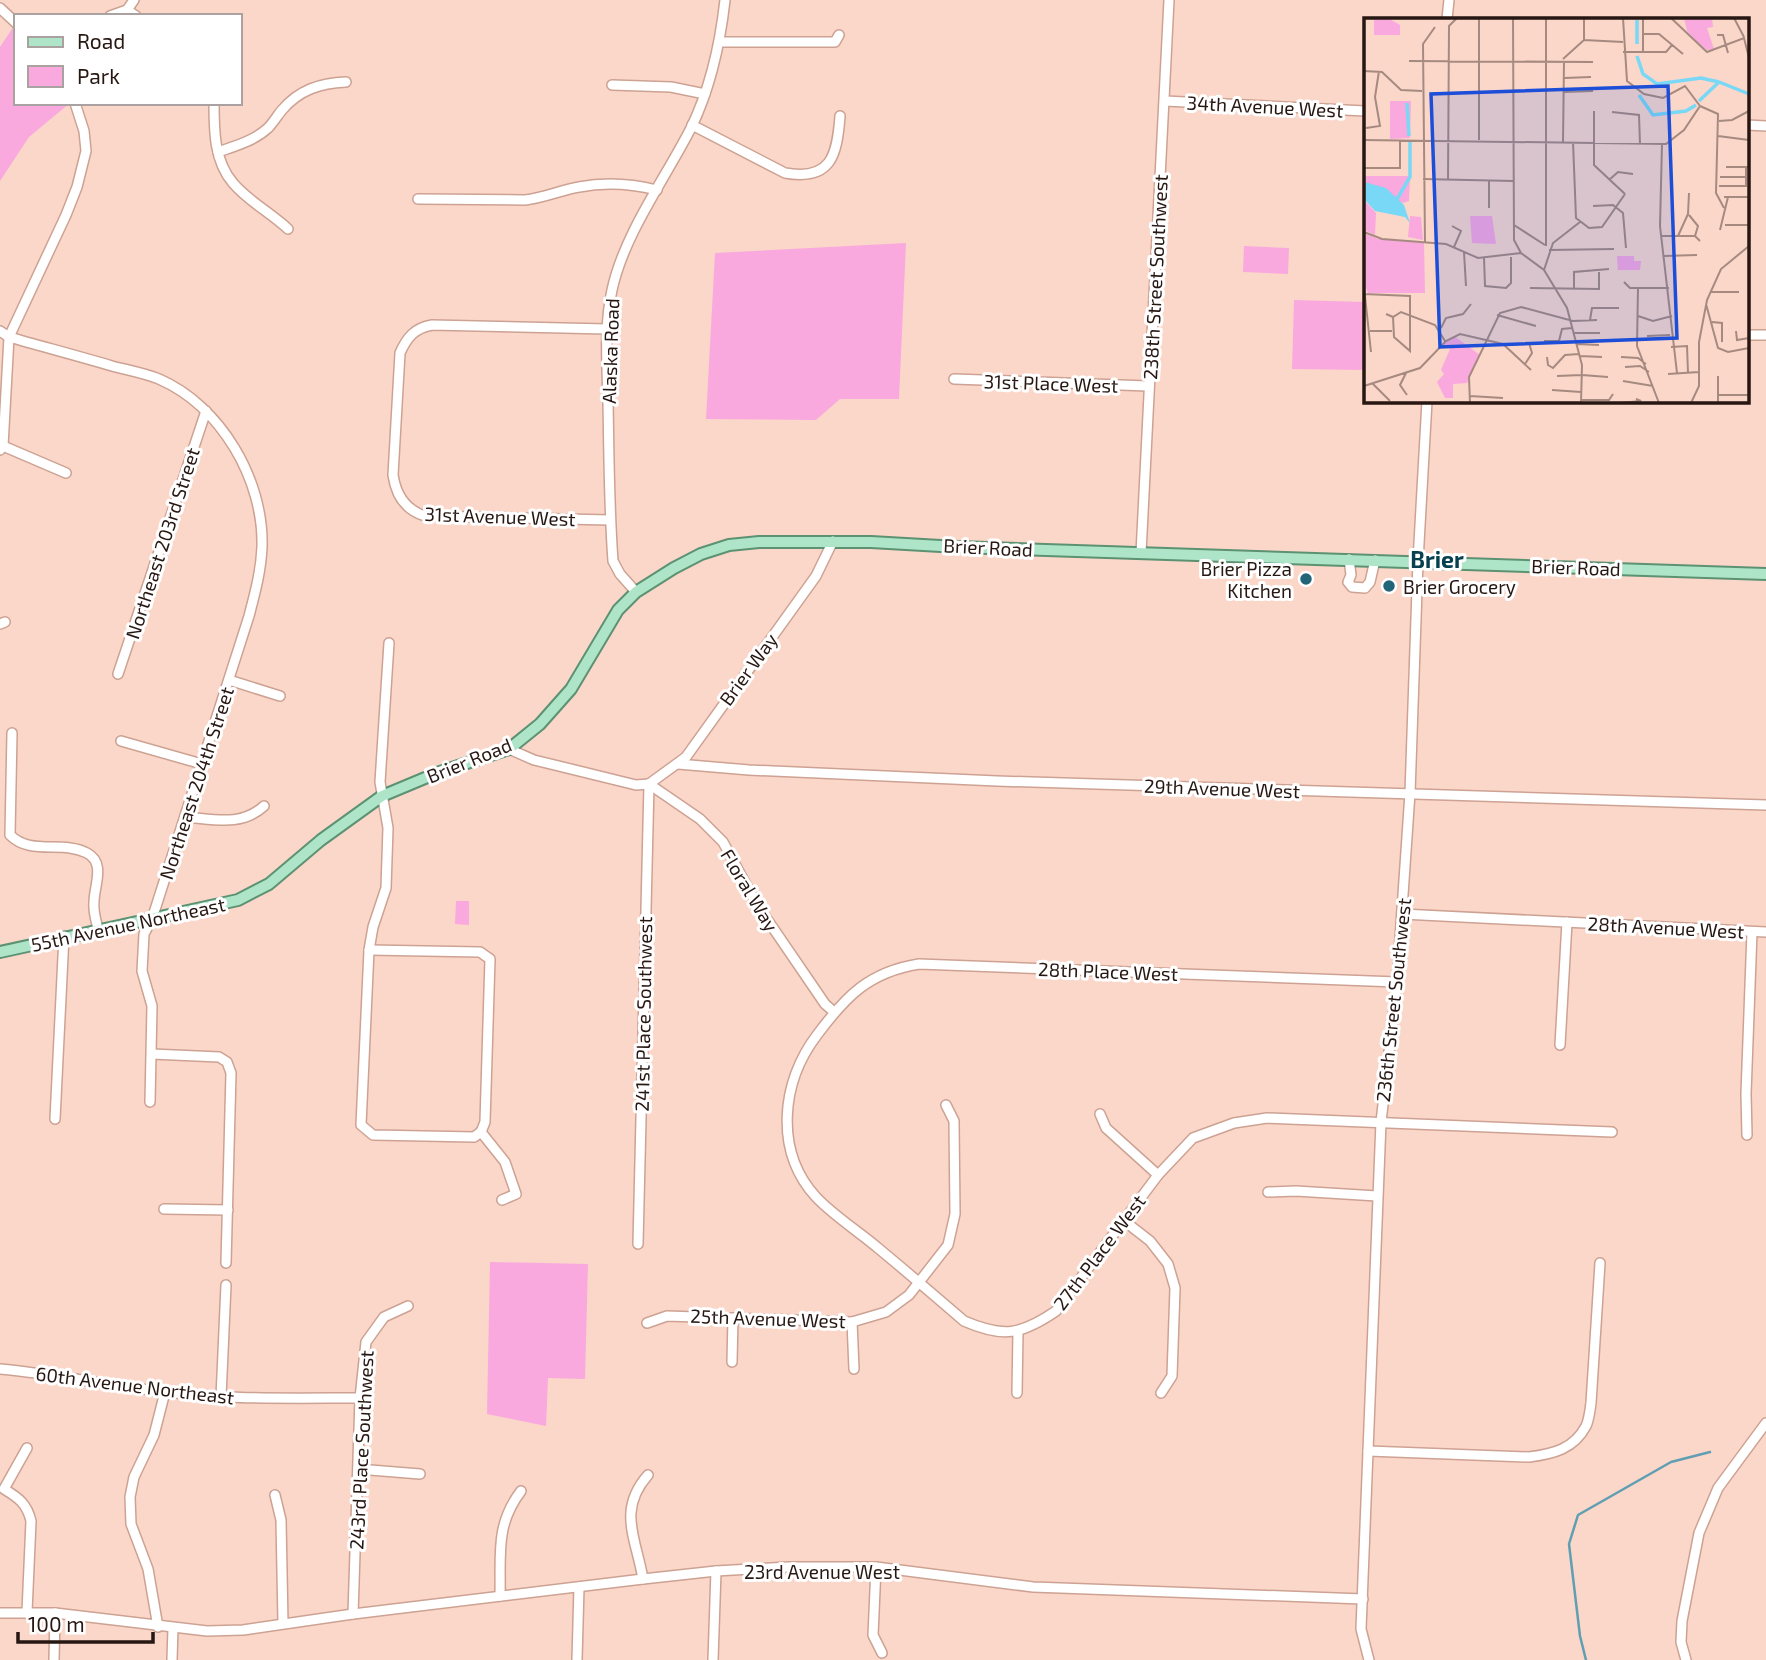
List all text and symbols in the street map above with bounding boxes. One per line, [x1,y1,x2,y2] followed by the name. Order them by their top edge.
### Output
[14,14,242,105] legend
[1364,18,1748,402] inset map
[77,28,125,53] text: Road
[77,63,120,88] text: Park
[1186,90,1344,122] street label: 34th Avenue West
[1138,174,1172,380] street label: 238th Street Southwest
[597,298,623,404] street label: Alaska Road
[983,369,1119,397] street label: 31st Place West
[120,444,204,642] street label: Northeast 203rd Street
[424,502,576,530] street label: 31st Avenue West
[943,533,1033,561] street label: Brier Road
[1410,545,1464,573] district label: Brier
[1531,554,1621,580] street label: Brier Road
[1200,557,1292,602] place label: Brier Pizza Kitchen
[1298,571,1314,587] marker: Brier Pizza Kitchen
[1403,575,1516,598] place label: Brier Grocery
[1381,578,1397,594] marker: Brier Grocery
[714,628,782,710] street label: Brier Way
[154,684,238,882] street label: Northeast 204th Street
[423,733,515,787] street label: Brier Road
[1144,774,1300,802] street label: 29th Avenue West
[716,845,784,935] street label: Floral Way
[29,892,227,956] street label: 55th Avenue Northeast
[1371,897,1415,1103] street label: 236th Street Southwest
[1587,911,1745,943] street label: 28th Avenue West
[630,916,656,1112] street label: 241st Place Southwest
[1038,957,1178,985] street label: 28th Place West
[1048,1190,1150,1314] street label: 27th Place West
[690,1304,846,1332] street label: 25th Avenue West
[344,1350,378,1550] street label: 243rd Place Southwest
[34,1361,236,1409] street label: 60th Avenue Northeast
[744,1560,900,1583] street label: 23rd Avenue West
[18,1600,152,1644] scale bar
[28,1611,85,1636] text: 100 m

